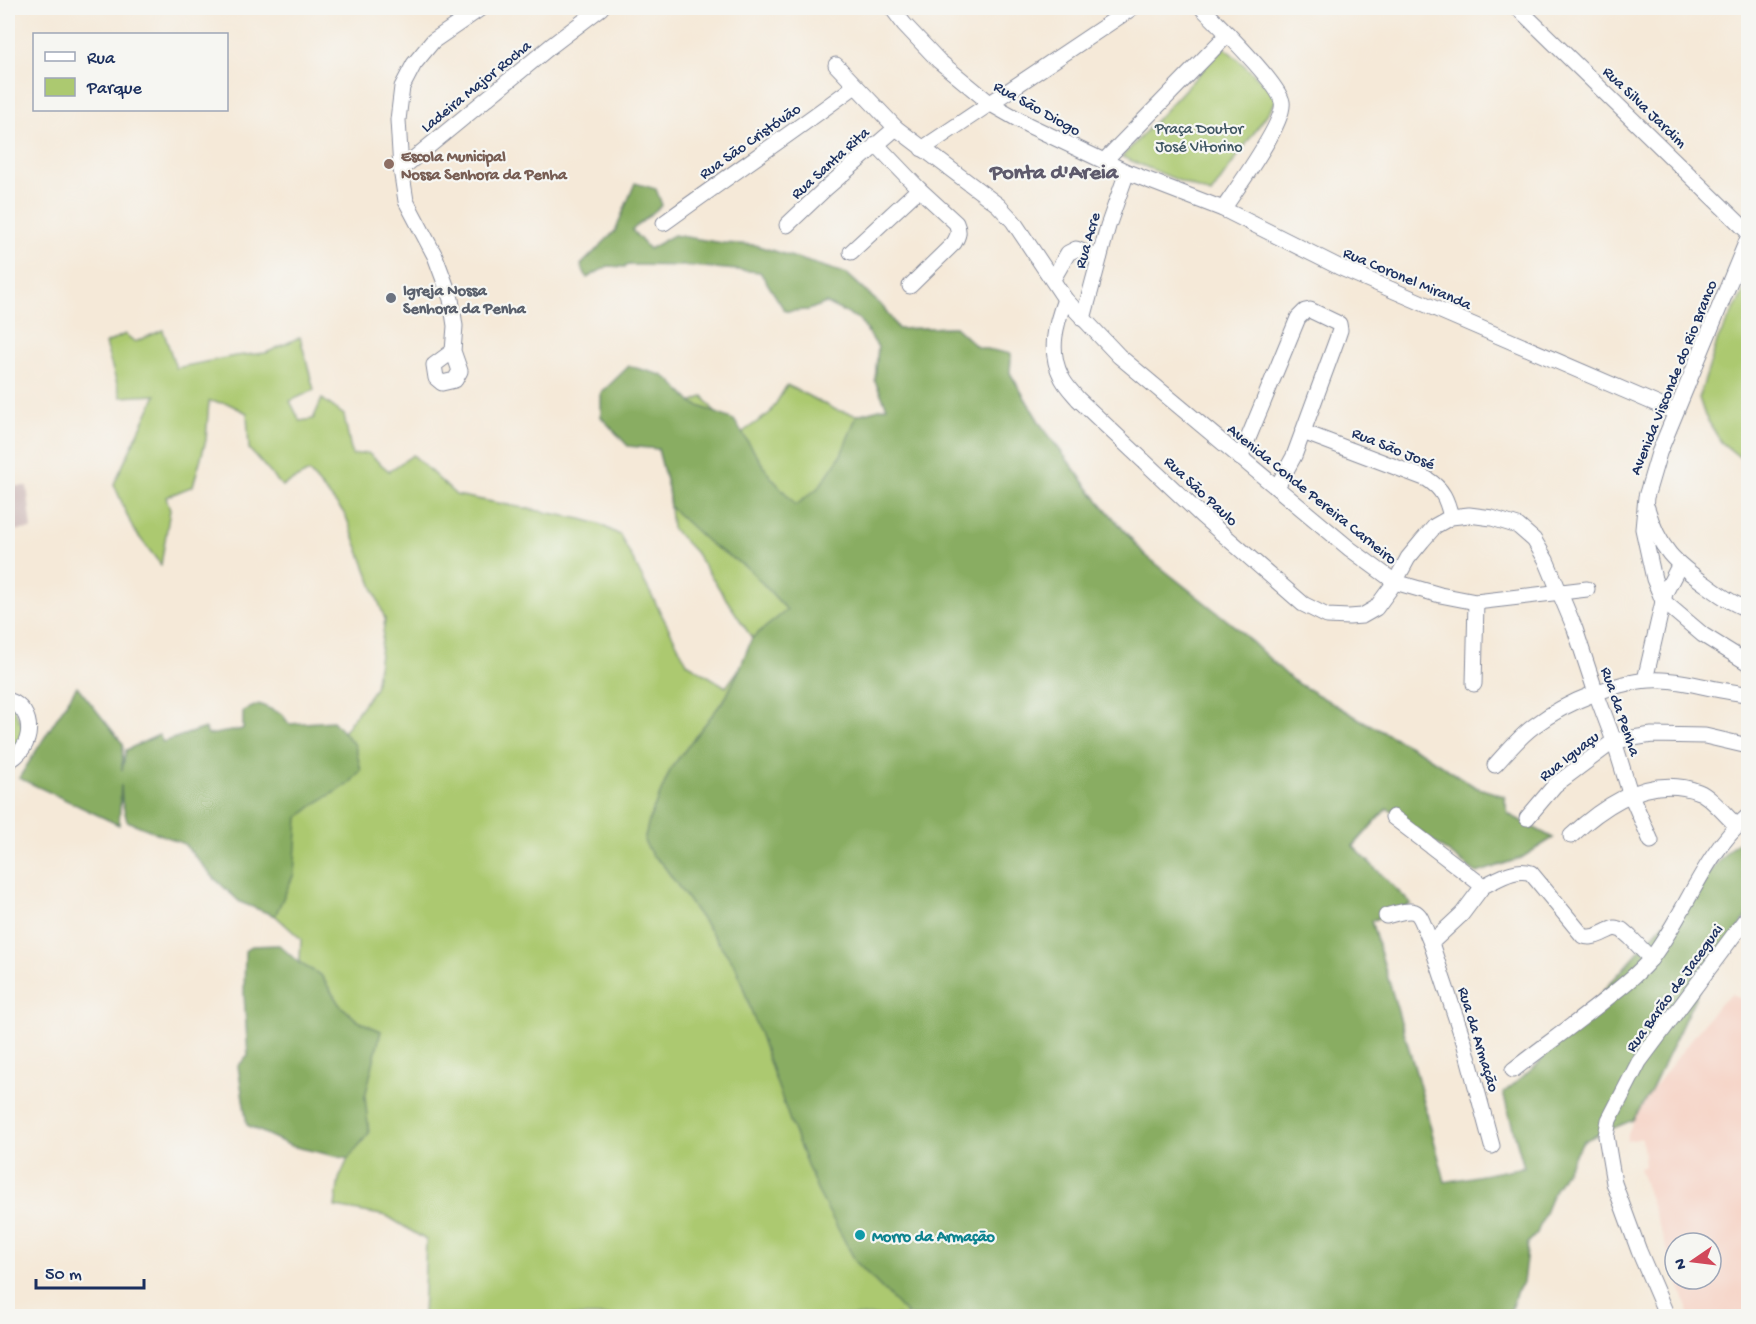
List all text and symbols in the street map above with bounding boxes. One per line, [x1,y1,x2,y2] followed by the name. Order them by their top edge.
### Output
[33,33,228,111] legend
[418,37,537,138] street label: Ladeira Major Rocha
[87,49,116,70] text: Rua
[1597,63,1690,154] street label: Rua Silva Jardim
[989,78,1083,142] street label: Rua São Diogo
[86,79,143,100] text: Parque
[697,101,805,185] street label: Rua São Cristóvão
[1154,121,1244,158] park label: Praça Doutor José Vitorino
[788,124,875,205] street label: Rua Santa Rita
[401,149,568,186] place label: Escola Municipal Nossa Senhora da Penha
[382,157,396,171] marker: Escola Municipal Nossa Senhora da Penha
[989,161,1120,187] district label: Ponta d'Areia
[1072,210,1107,271] street label: Rua Acre
[1340,245,1475,316] street label: Rua Coronel Miranda
[1627,278,1723,478] street label: Avenida Visconde do Rio Branco
[403,283,527,320] place label: Igreja Nossa Senhora da Penha
[384,291,398,305] marker: Igreja Nossa Senhora da Penha
[1222,421,1400,570] street label: Avenida Conde Pereira Carneiro
[1348,425,1438,476] street label: Rua São José
[1159,454,1240,532] street label: Rua São Paulo
[1595,665,1643,760] street label: Rua da Penha
[1536,728,1604,787] street label: Rua Iguaçu
[1623,921,1729,1057] street label: Rua Barão de Jaceguai
[1452,985,1502,1095] street label: Rua da Armação
[853,1228,867,1242] marker: Morro da Armação
[872,1229,996,1248] place label: Morro da Armação
[1663,1231,1723,1291] north arrow
[36,1252,144,1290] scale bar
[1671,1256,1692,1271] text: N
[45,1265,82,1286] text: 50 m

